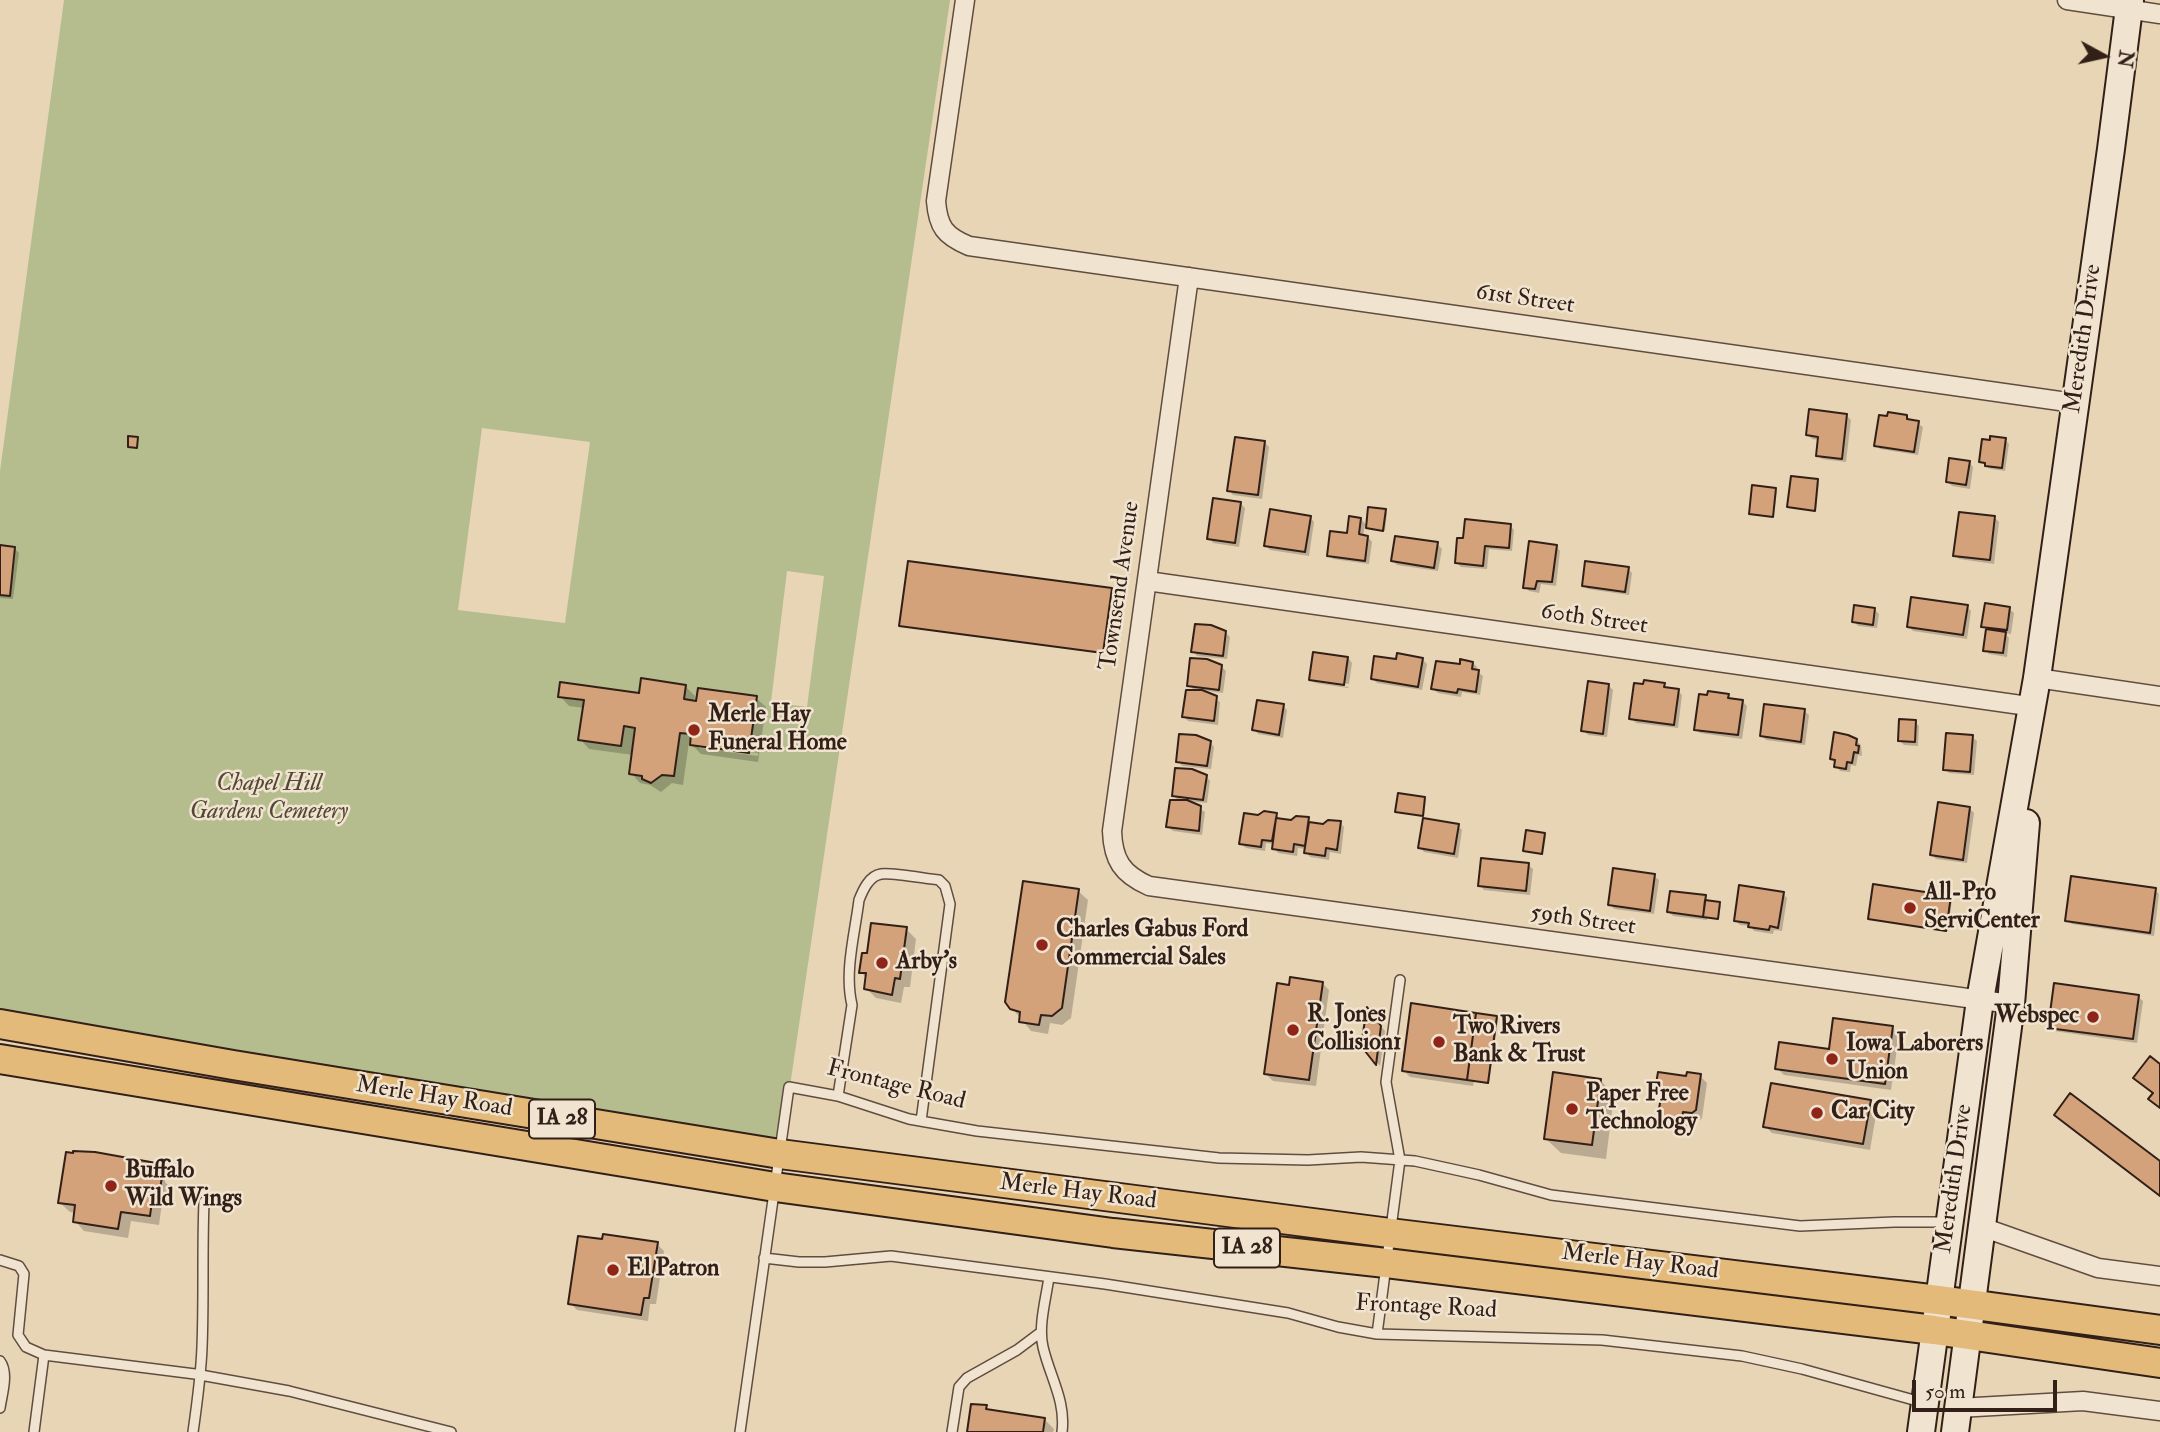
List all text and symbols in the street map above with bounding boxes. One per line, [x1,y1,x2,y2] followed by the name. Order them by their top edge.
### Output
[2069,21,2139,91] north arrow
[2112,49,2138,69] text: N
[2059,263,2109,415] street label: Meredith Drive
[1474,279,1576,321] street label: 61st Street
[1095,500,1147,672] street label: Townsend Avenue
[1539,598,1649,642] street label: 60th Street
[708,702,847,758] place label: Merle Hay Funeral Home
[686,722,702,738] marker: Merle Hay Funeral Home
[190,771,348,827] park label: Chapel Hill Gardens Cemetery
[1924,880,2040,936] place label: All-Pro ServiCenter
[1528,899,1638,943] street label: 59th Street
[1902,900,1918,916] marker: All-Pro ServiCenter
[1056,917,1248,973] place label: Charles Gabus Ford Commercial Sales
[1034,937,1050,953] marker: Charles Gabus Ford Commercial Sales
[896,949,957,977] place label: Arby's
[874,955,890,971] marker: Arby's
[1307,1002,1402,1058] place label: R. Jones Collision1
[1995,1003,2079,1031] place label: Webspec
[2085,1009,2101,1025] marker: Webspec
[1453,1014,1585,1070] place label: Two Rivers Bank & Trust
[1285,1022,1301,1038] marker: R. Jones Collision1
[1846,1031,1983,1087] place label: Iowa Laborers Union
[1431,1034,1447,1050] marker: Two Rivers Bank & Trust
[1824,1051,1840,1067] marker: Iowa Laborers Union
[824,1055,968,1117] street label: Frontage Road
[354,1071,514,1125] street label: Merle Hay Road
[1586,1081,1697,1137] place label: Paper Free Technology
[1831,1099,1914,1127] place label: Car City
[529,1100,595,1138] road number: IA 28
[1564,1101,1580,1117] marker: Paper Free Technology
[1930,1103,1980,1255] street label: Meredith Drive
[1809,1105,1825,1121] marker: Car City
[125,1158,242,1214] place label: Buffalo Wild Wings
[998,1169,1158,1217] street label: Merle Hay Road
[103,1178,119,1194] marker: Buffalo Wild Wings
[1214,1228,1280,1268] road number: IA 28
[1560,1239,1720,1287] street label: Merle Hay Road
[627,1256,719,1284] place label: El Patron
[605,1262,621,1278] marker: El Patron
[1354,1290,1498,1326] street label: Frontage Road
[1915,1366,2060,1410] scale bar
[1925,1378,1966,1405] text: 50 m

